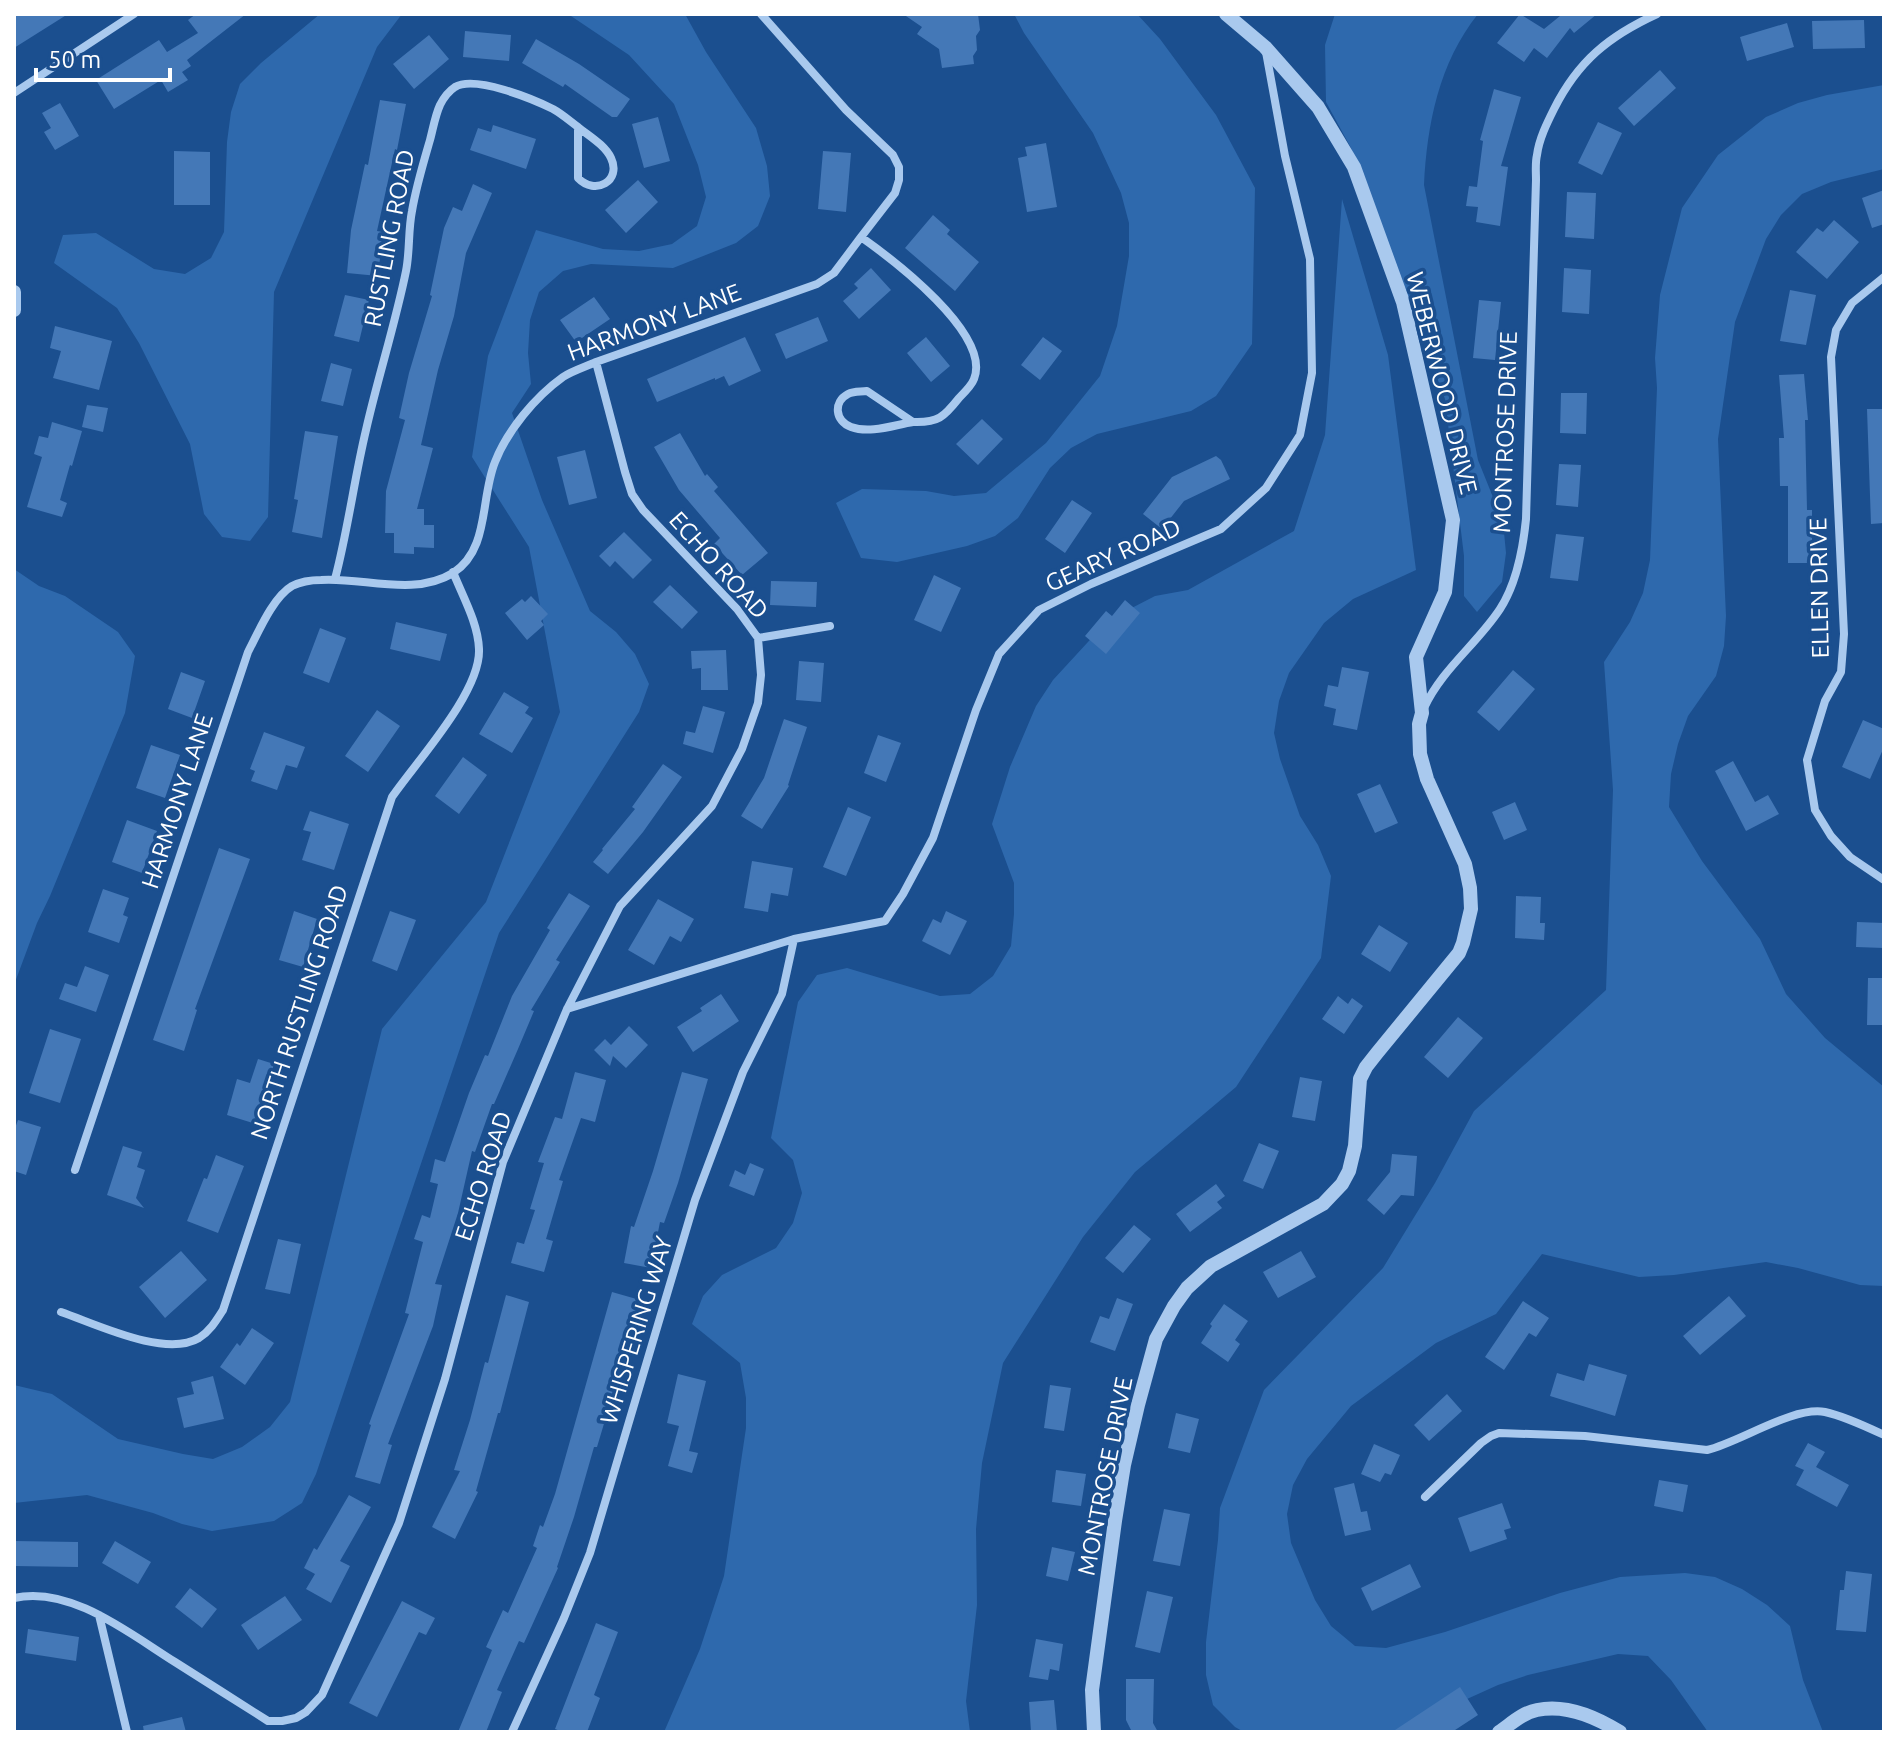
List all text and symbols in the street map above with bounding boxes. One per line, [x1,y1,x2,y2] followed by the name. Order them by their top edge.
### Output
[36,32,170,82] scale bar
[48,46,101,73] text: 50 m
[359,147,419,329] street label: RUSTLING ROAD
[1401,269,1483,497] street label: WEBERWOOD DRIVE
[564,278,744,366] street label: HARMONY LANE
[1488,331,1522,533] street label: MONTROSE DRIVE
[664,506,774,624] street label: ECHO ROAD
[1041,513,1185,597] street label: GEARY ROAD
[1804,517,1834,659] street label: ELLEN DRIVE
[136,710,218,892] street label: HARMONY LANE
[245,881,353,1143] street label: NORTH RUSTLING ROAD
[449,1108,517,1244] street label: ECHO ROAD
[595,1233,677,1427] street label: WHISPERING WAY
[1072,1374,1138,1578] street label: MONTROSE DRIVE

